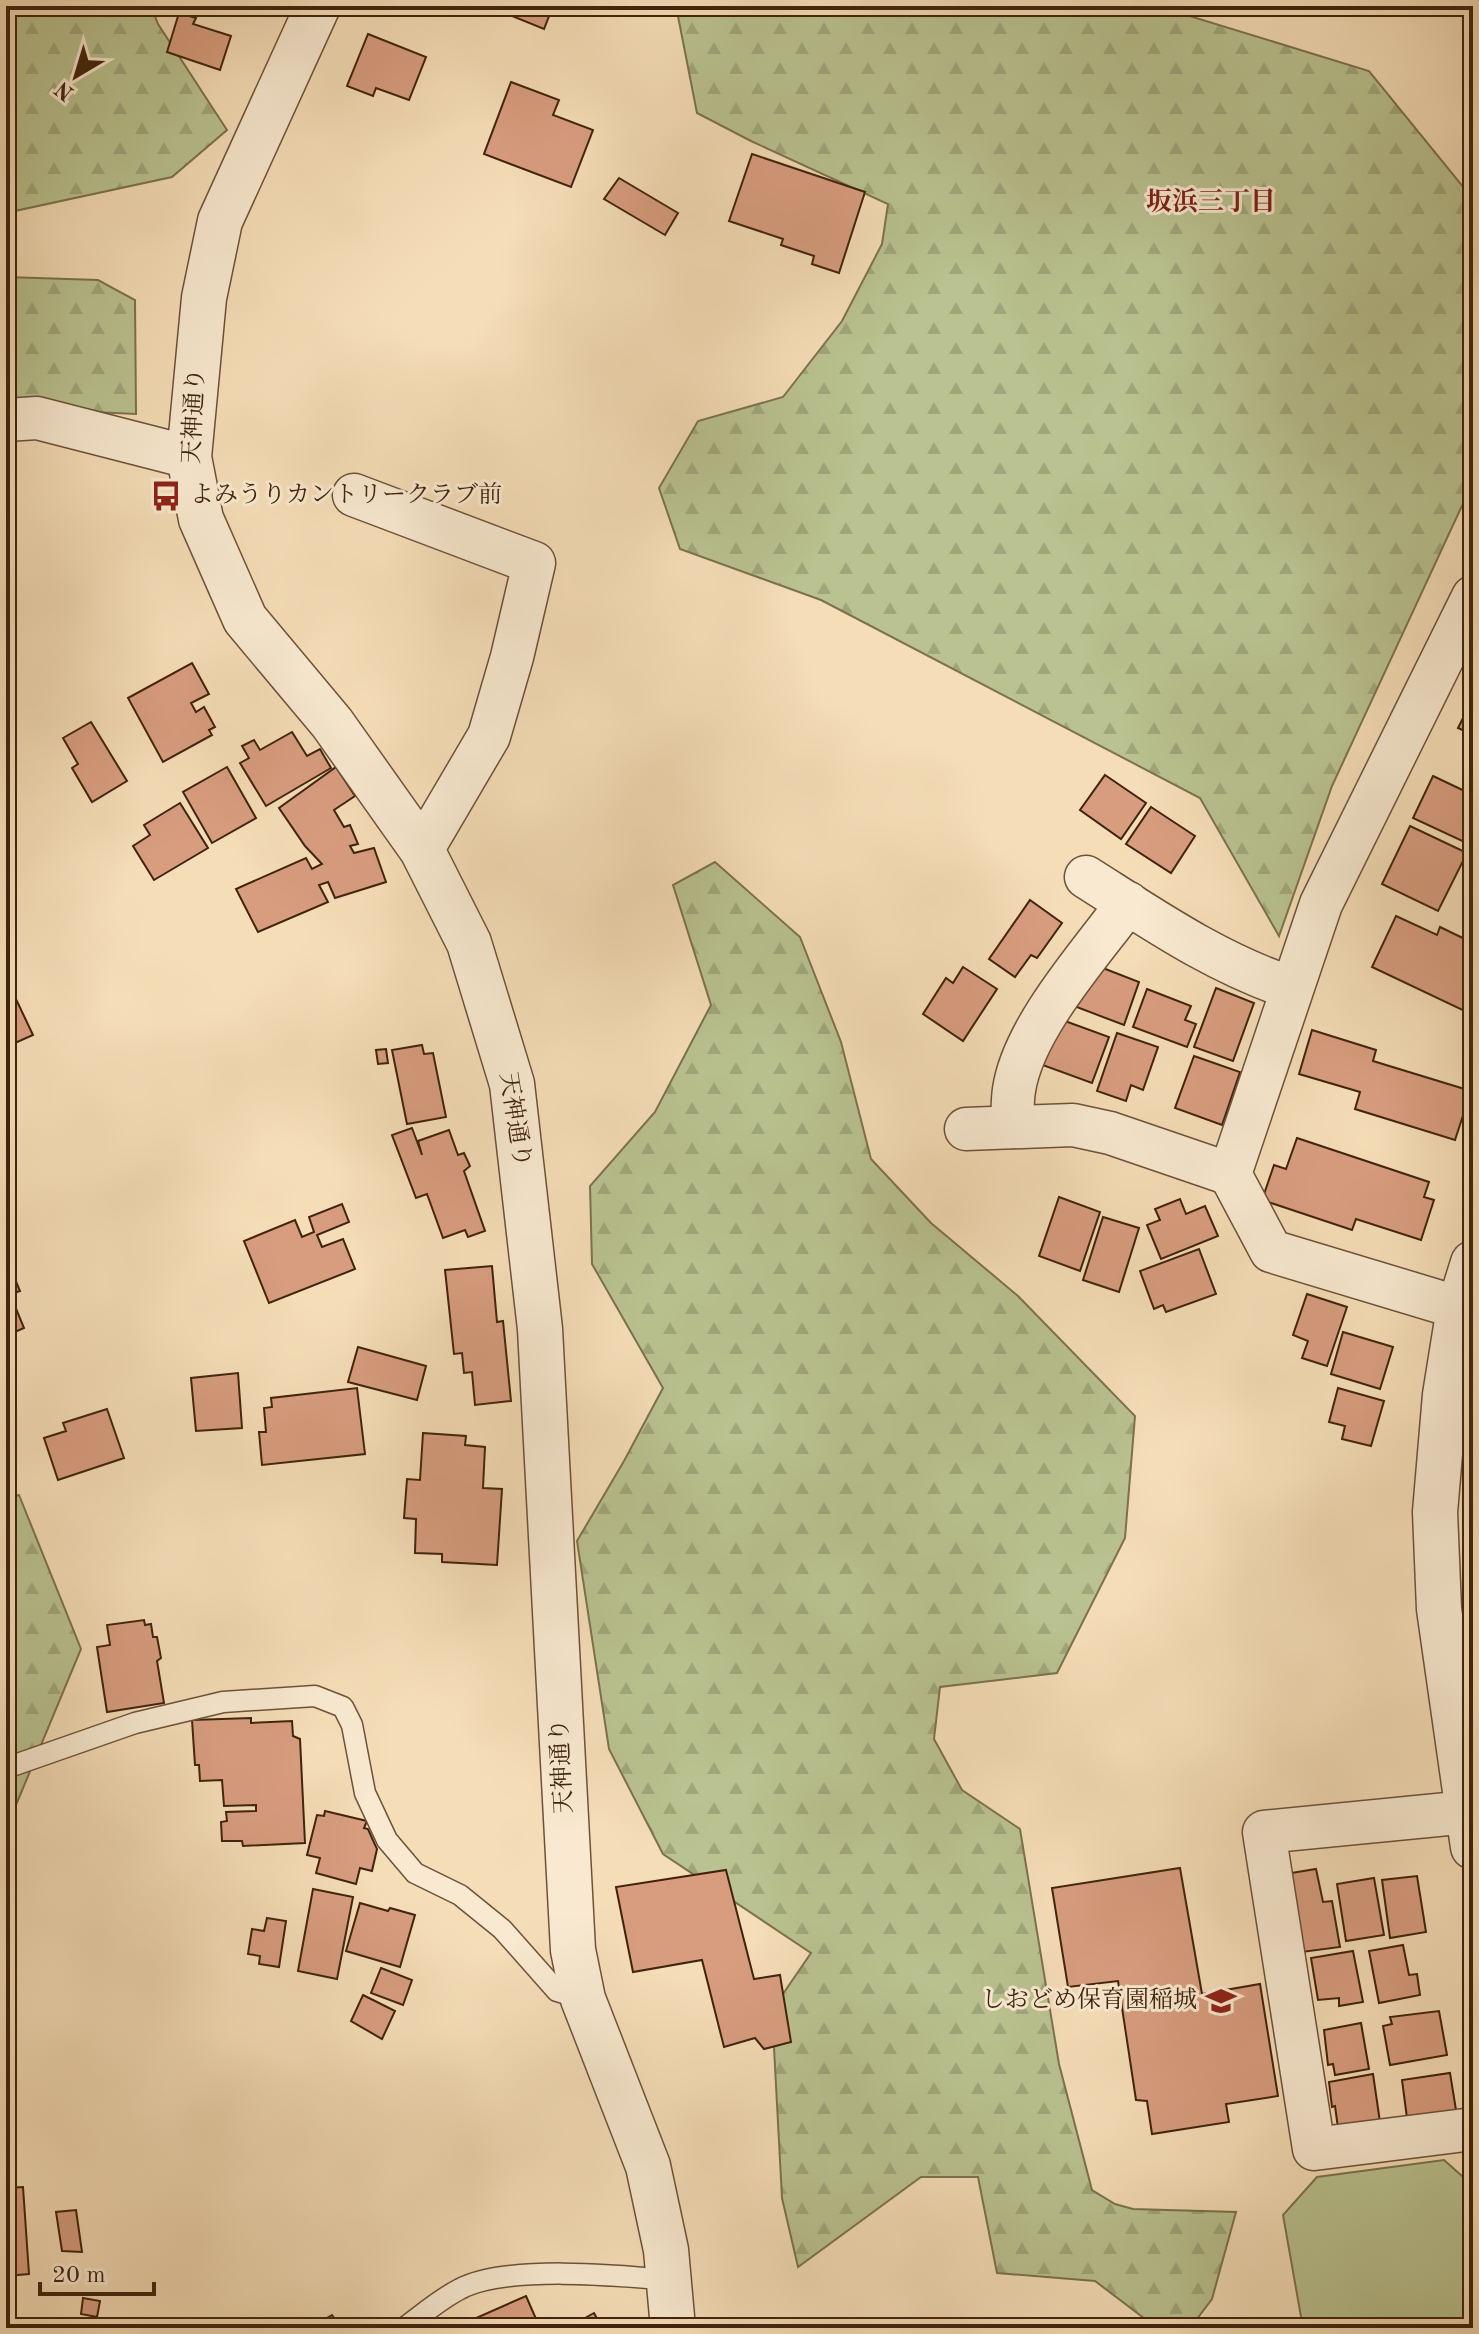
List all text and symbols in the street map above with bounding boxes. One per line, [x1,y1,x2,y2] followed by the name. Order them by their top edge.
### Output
[36,36,116,116] north arrow
[51,76,78,104] text: N
[1146,187,1276,216] district label: 坂浜三丁目
[178,367,209,465] street label: 天神通り
[149,479,183,513] bus stop icon: よみうりカントリークラブ前
[190,481,502,508] place label: よみうりカントリークラブ前
[495,1070,536,1169] street label: 天神通り
[546,1717,577,1815] street label: 天神通り
[1204,1984,1238,2018] school or university icon: しおどめ保育園稲城
[981,1986,1197,2013] place label: しおどめ保育園稲城
[40,2246,154,2296] scale bar
[52,2264,106,2288] text: 20 m

